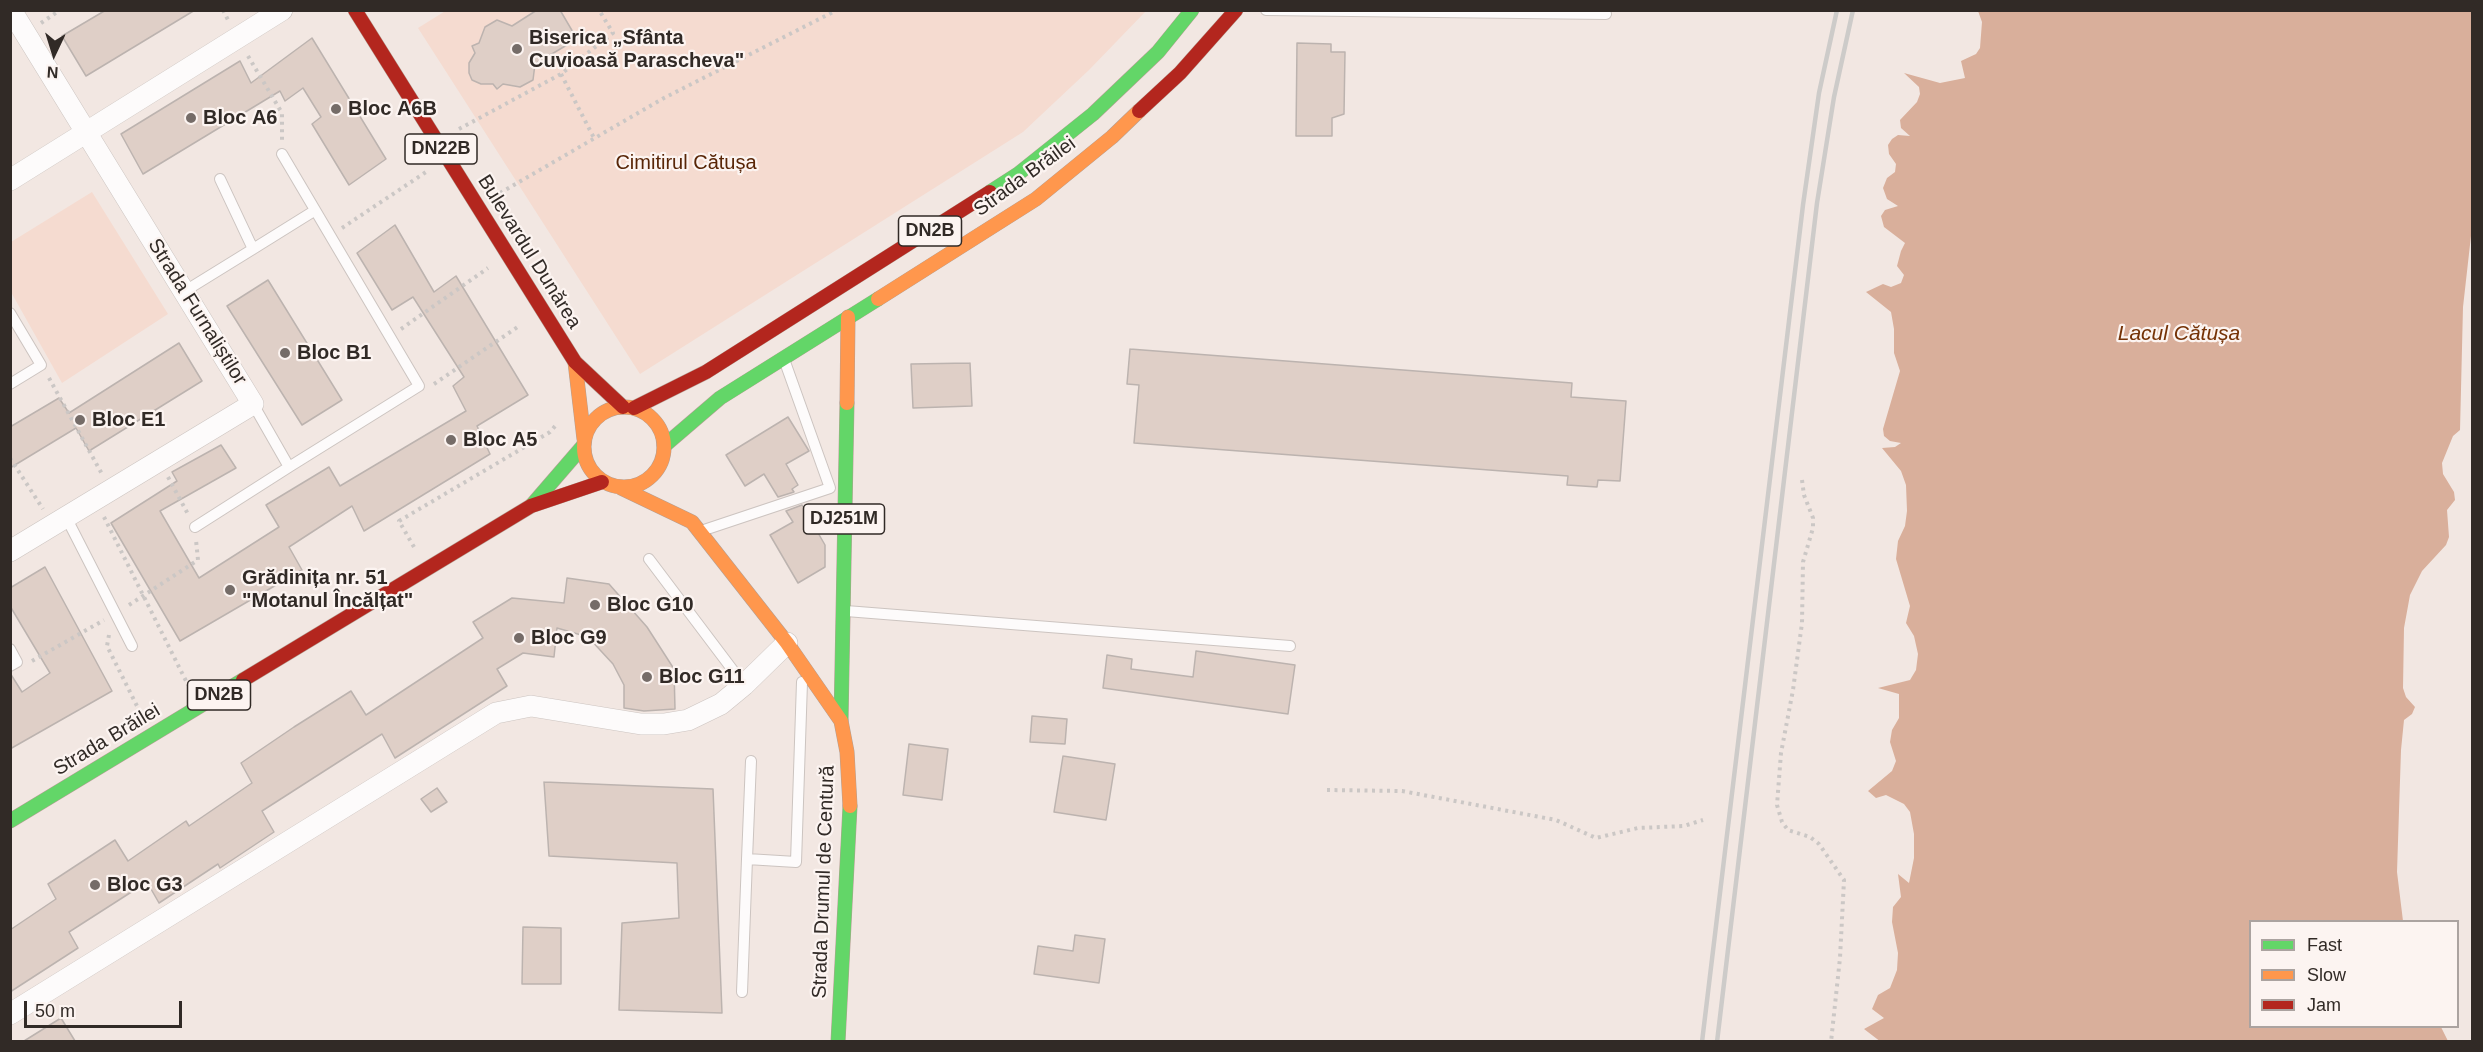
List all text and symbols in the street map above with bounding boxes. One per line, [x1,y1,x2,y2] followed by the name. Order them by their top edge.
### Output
[24,24,84,84] north arrow
[529,26,744,73] place label: Biserica „Sfânta Cuvioasă Parascheva"
[510,42,524,56] marker: Biserica „Sfânta Cuvioasă Parascheva"
[46,64,59,81] text: N
[348,97,437,121] place label: Bloc A6B
[329,102,343,116] marker: Bloc A6B
[203,106,277,130] place label: Bloc A6
[184,111,198,125] marker: Bloc A6
[969,132,1081,222] street label: Strada Brăilei
[405,134,477,164] road number: DN22B
[615,151,757,175] park label: Cimitirul Cătușa
[472,171,586,333] street label: Bulevardul Dunărea
[898,216,962,246] road number: DN2B
[142,234,252,390] street label: Strada Furnaliștilor
[2118,321,2240,347] water label: Lacul Cătușa
[297,341,371,365] place label: Bloc B1
[278,346,292,360] marker: Bloc B1
[92,408,165,432] place label: Bloc E1
[73,413,87,427] marker: Bloc E1
[463,428,537,452] place label: Bloc A5
[444,433,458,447] marker: Bloc A5
[804,504,884,534] road number: DJ251M
[242,566,413,613] place label: Grădinița nr. 51 "Motanul Încălțat"
[223,583,237,597] marker: Grădinița nr. 51 "Motanul Încălțat"
[607,593,694,617] place label: Bloc G10
[588,598,602,612] marker: Bloc G10
[531,626,607,650] place label: Bloc G9
[512,631,526,645] marker: Bloc G9
[659,665,745,689] place label: Bloc G11
[640,670,654,684] marker: Bloc G11
[188,680,250,710] road number: DN2B
[49,699,165,781] street label: Strada Brăilei
[808,765,840,999] street label: Strada Drumul de Centură
[107,873,183,897] place label: Bloc G3
[88,878,102,892] marker: Bloc G3
[2249,920,2459,1028] legend
[2307,935,2342,955] text: Fast
[2307,965,2346,985] text: Slow
[27,989,184,1027] scale bar
[2307,995,2341,1015] text: Jam
[35,1001,75,1021] text: 50 m

